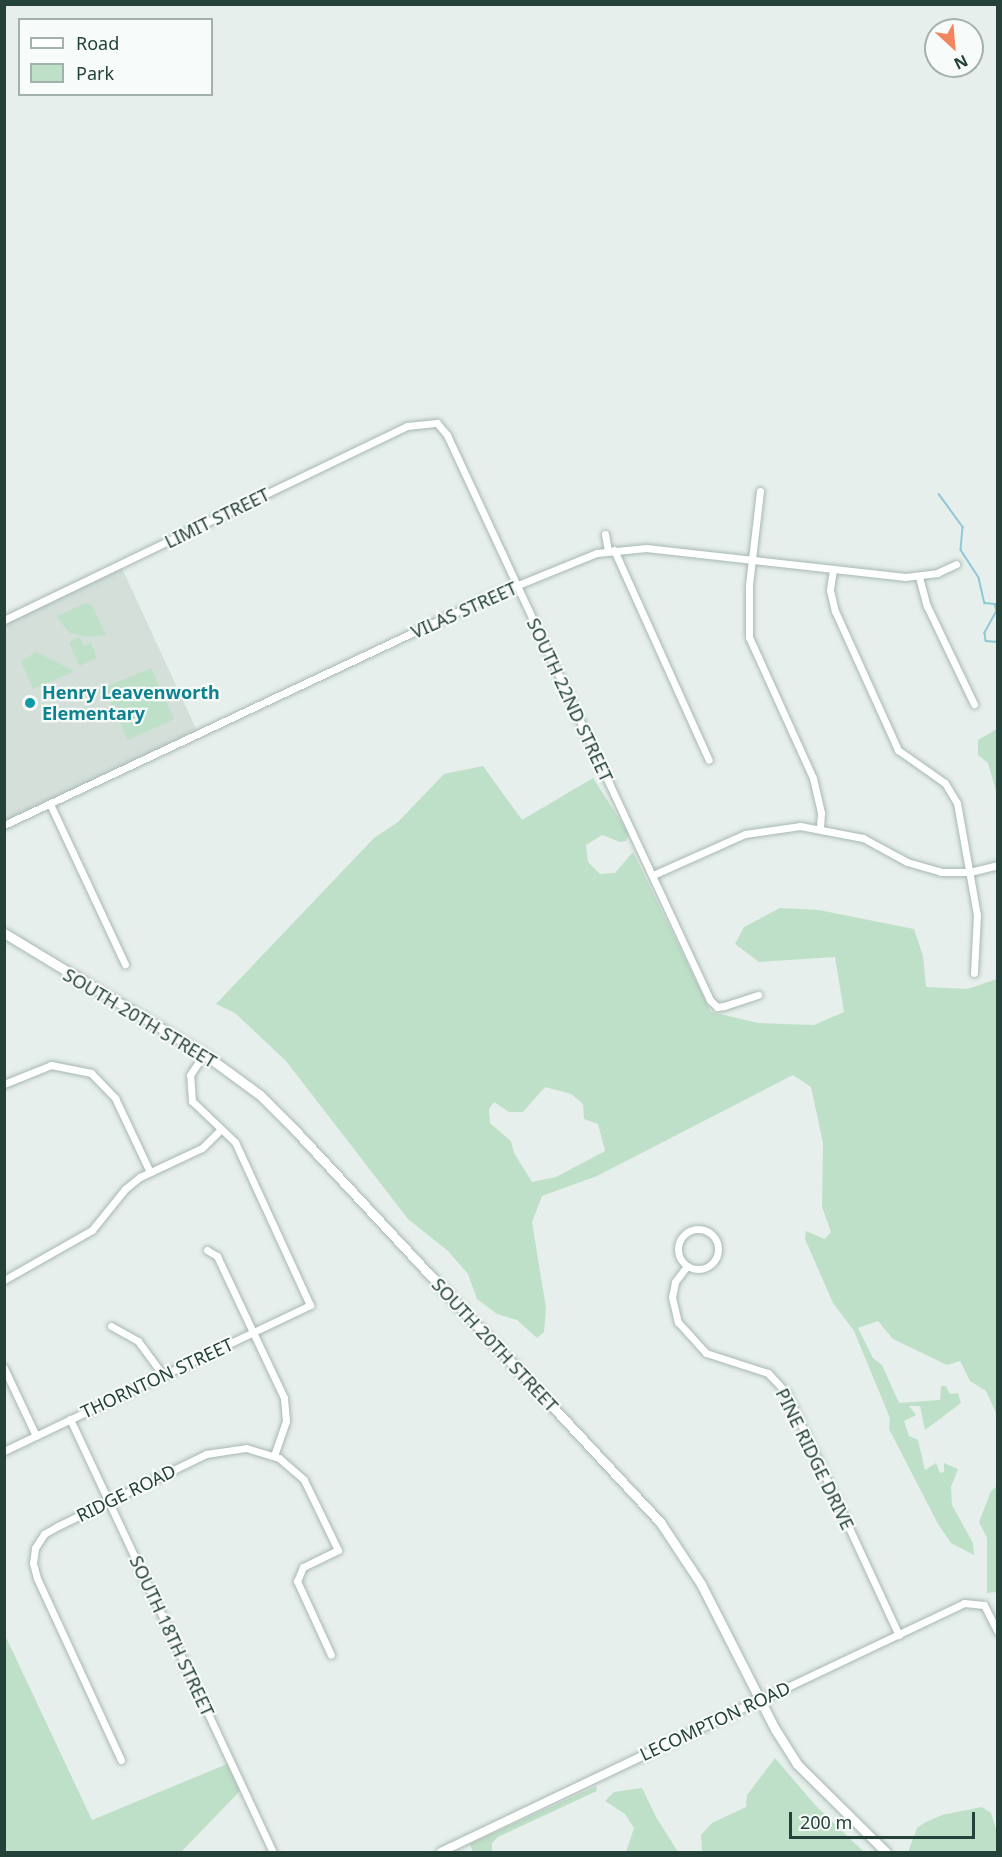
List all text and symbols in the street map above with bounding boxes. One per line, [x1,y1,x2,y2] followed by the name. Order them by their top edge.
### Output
[18,18,213,96] legend
[924,18,984,78] north arrow
[76,31,119,55] text: Road
[950,50,972,75] text: N
[76,61,114,85] text: Park
[161,483,273,553] street label: LIMIT STREET
[408,577,520,643] street label: VILAS STREET
[523,615,617,785] street label: SOUTH 22ND STREET
[42,682,220,724] place label: Henry Leavenworth Elementary
[23,696,37,710] marker: Henry Leavenworth Elementary
[59,964,221,1072] street label: SOUTH 20TH STREET
[427,1274,563,1416] street label: SOUTH 20TH STREET
[77,1333,237,1423] street label: THORNTON STREET
[771,1385,859,1533] street label: PINE RIDGE DRIVE
[73,1460,179,1526] street label: RIDGE ROAD
[125,1552,219,1720] street label: SOUTH 18TH STREET
[636,1677,794,1765] street label: LECOMPTON ROAD
[792,1800,978,1838] scale bar
[800,1810,852,1834] text: 200 m

